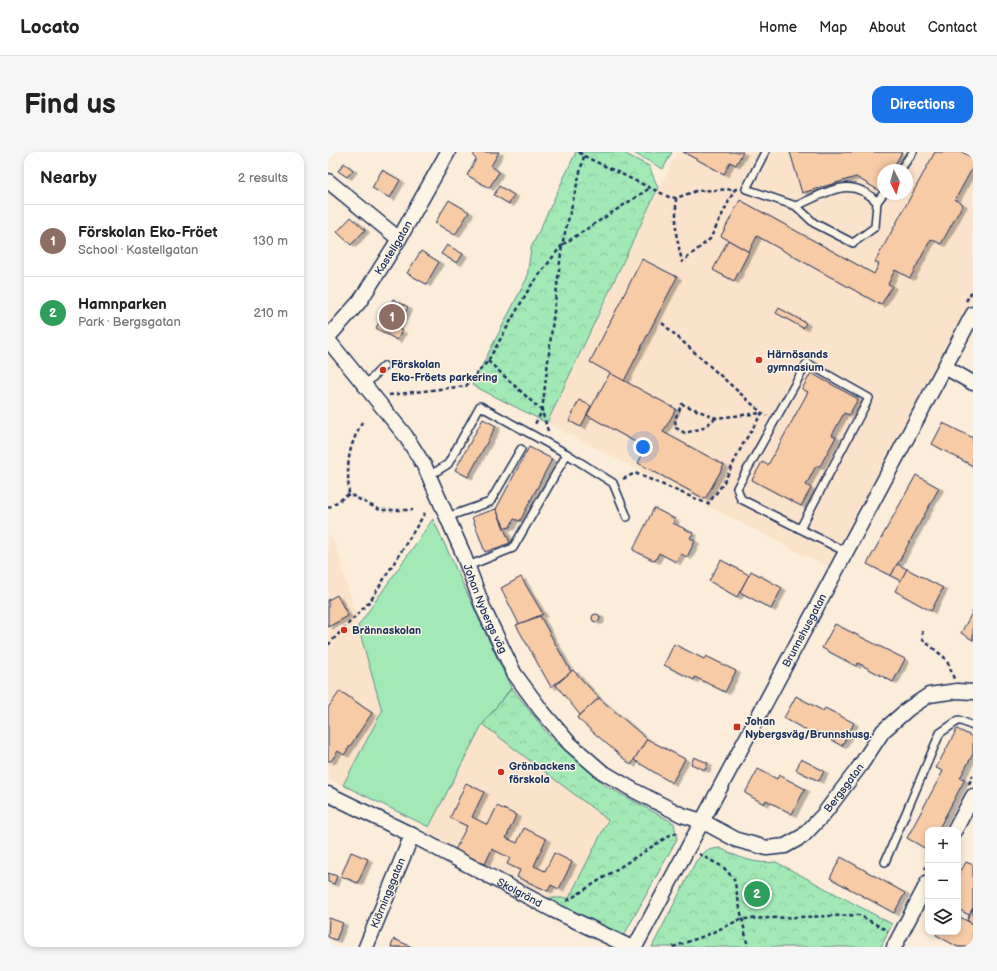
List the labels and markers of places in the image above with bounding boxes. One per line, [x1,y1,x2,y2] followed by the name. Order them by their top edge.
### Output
[379,302,405,332] pin: 1
[767,348,829,374] place label: Härnösands gymnasium
[754,355,764,365] marker: Härnösands gymnasium
[391,358,498,384] place label: Förskolan Eko-Fröets parkering
[378,365,388,375] marker: Förskolan Eko-Fröets parkering
[352,624,421,637] place label: Brännaskolan
[339,625,349,635] marker: Brännaskolan
[745,715,872,741] place label: Johan Nybergsväg/Brunnshusg.
[732,722,742,732] marker: Johan Nybergsväg/Brunnshusg.
[509,760,576,786] place label: Grönbackens förskola
[496,767,506,777] marker: Grönbackens förskola
[744,879,770,909] pin: 2

